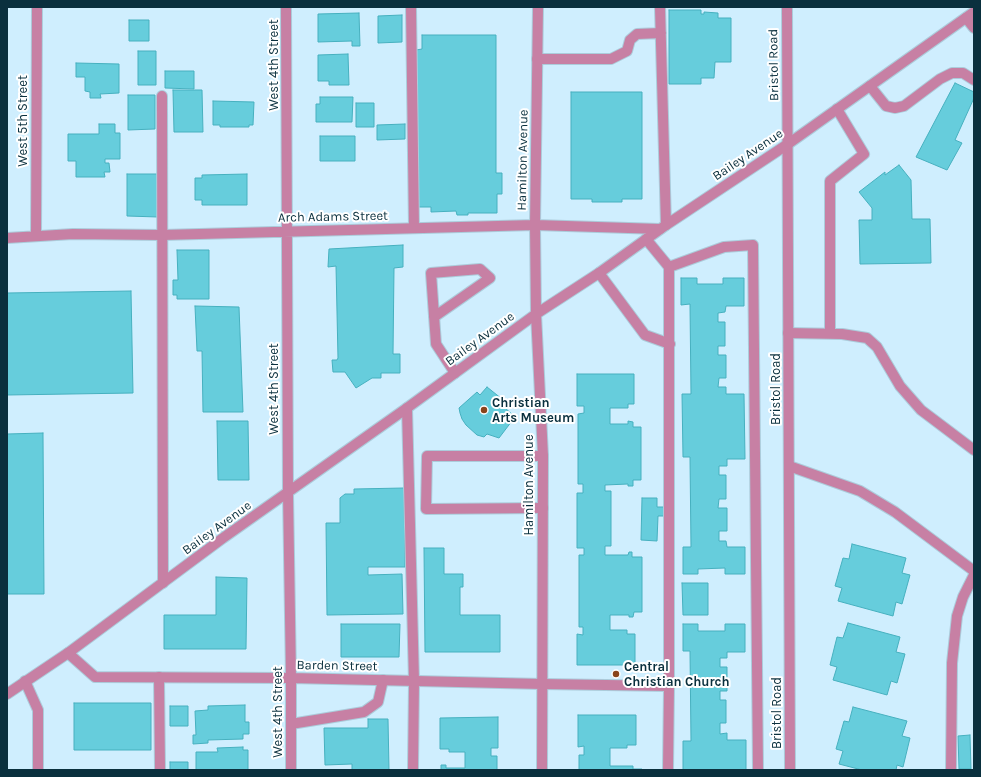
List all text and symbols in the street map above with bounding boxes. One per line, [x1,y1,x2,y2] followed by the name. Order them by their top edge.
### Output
[266,19,282,111] street label: West 4th Street
[766,29,782,101] street label: Bristol Road
[15,75,31,167] street label: West 5th Street
[514,109,532,211] street label: Hamilton Avenue
[710,126,786,184] street label: Bailey Avenue
[278,208,388,226] street label: Arch Adams Street
[443,309,517,369] street label: Bailey Avenue
[266,343,282,435] street label: West 4th Street
[768,353,784,425] street label: Bristol Road
[492,395,574,426] place label: Christian Arts Museum
[479,405,489,415] marker: Christian Arts Museum
[521,434,537,536] street label: Hamilton Avenue
[180,498,254,558] street label: Bailey Avenue
[296,657,378,675] street label: Barden Street
[624,659,730,690] place label: Central Christian Church
[270,666,286,758] street label: West 4th Street
[611,669,621,679] marker: Central Christian Church
[769,677,785,749] street label: Bristol Road

